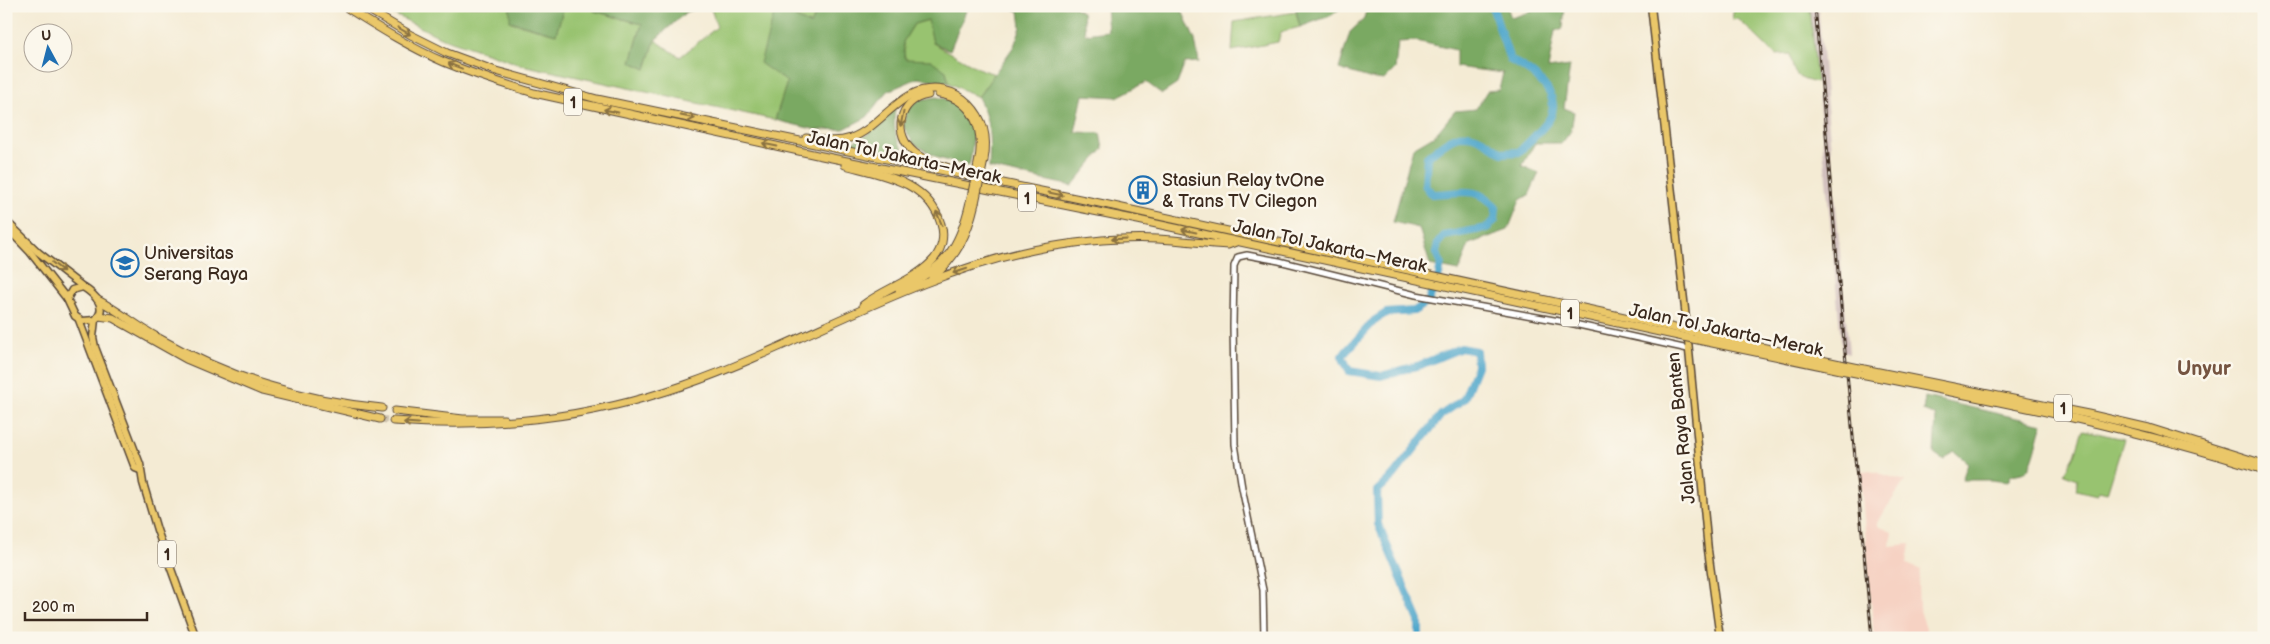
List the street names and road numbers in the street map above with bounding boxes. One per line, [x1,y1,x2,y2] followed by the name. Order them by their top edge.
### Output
[564,88,582,115] road number: 1
[805,127,1003,188] street label: Jalan Tol Jakarta–Merak
[1018,184,1036,212] road number: 1
[1231,216,1429,277] street label: Jalan Tol Jakarta–Merak
[1561,300,1579,326] road number: 1
[1627,300,1825,361] street label: Jalan Tol Jakarta–Merak
[1663,351,1700,505] street label: Jalan Raya Banten
[2054,394,2072,422] road number: 1
[158,540,176,568] road number: 1

